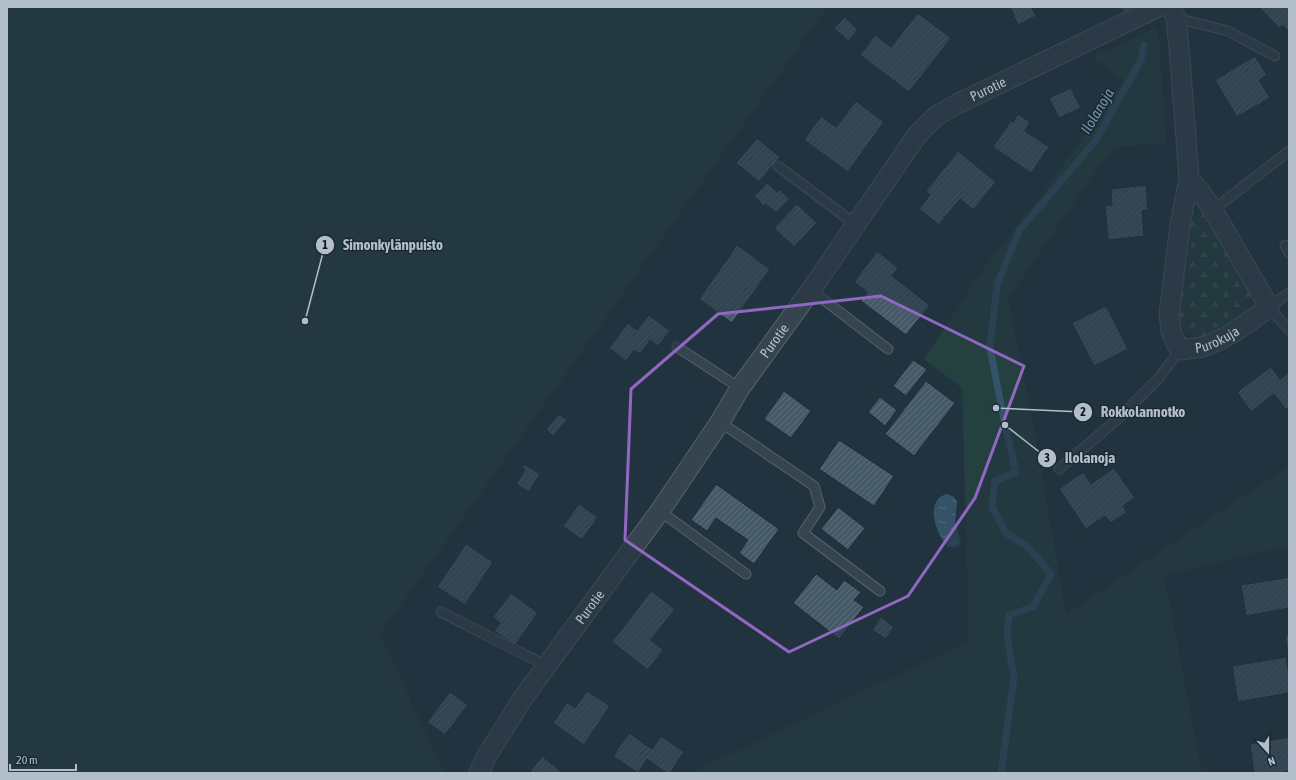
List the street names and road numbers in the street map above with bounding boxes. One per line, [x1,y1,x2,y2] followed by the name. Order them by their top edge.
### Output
[967,74,1009,104] street label: Purotie
[757,321,792,361] street label: Purotie
[1194,323,1242,356] street label: Purokuja
[572,587,607,627] street label: Purotie

